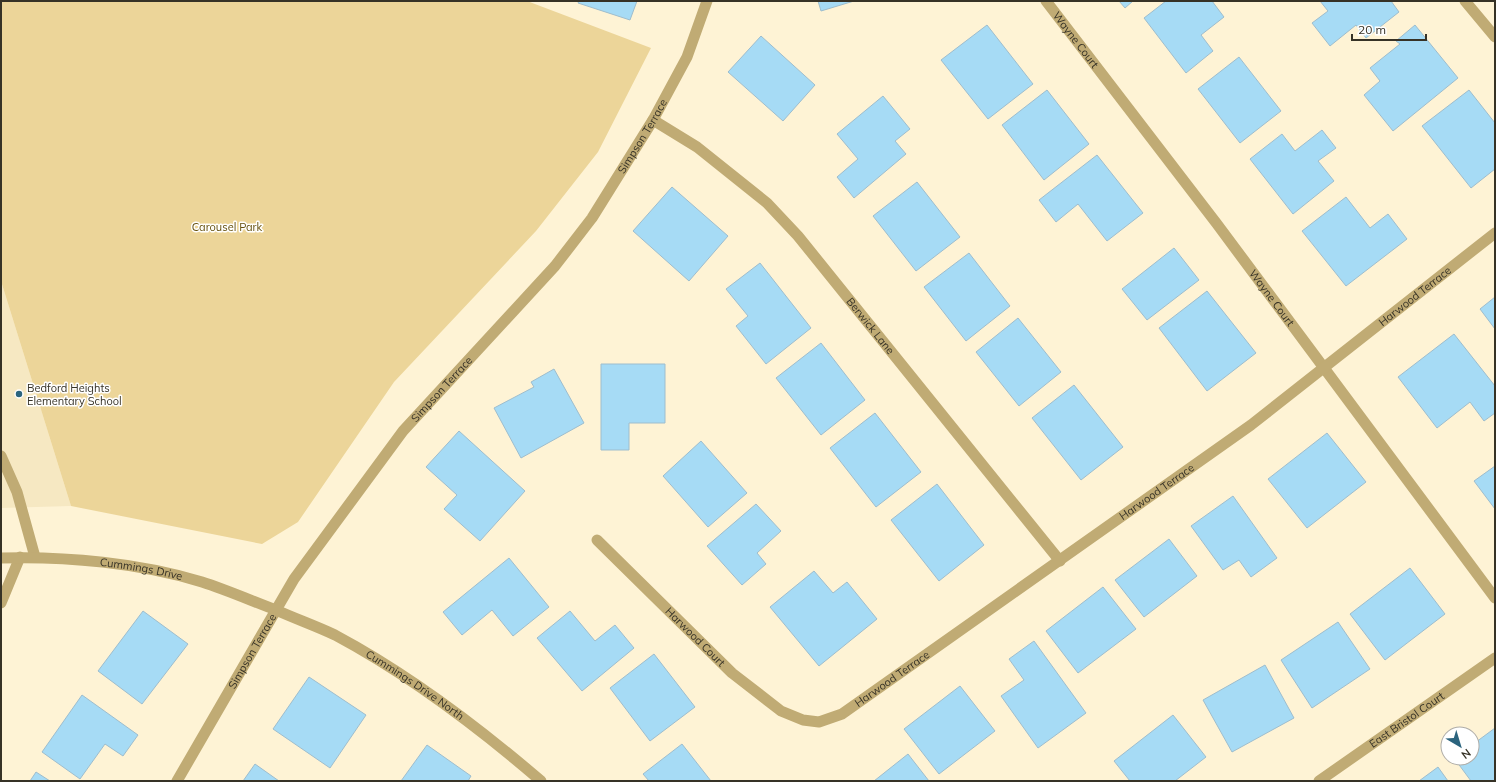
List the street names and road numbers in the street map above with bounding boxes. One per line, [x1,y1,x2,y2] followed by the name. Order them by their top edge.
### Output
[1050,9,1102,71] street label: Wayne Court
[614,97,670,176] street label: Simpson Terrace
[1376,263,1454,329] street label: Harwood Terrace
[1246,267,1298,329] street label: Wayne Court
[843,295,898,357] street label: Berwick Lane
[408,353,475,425] street label: Simpson Terrace
[1116,460,1197,523] street label: Harwood Terrace
[99,555,184,583] street label: Cummings Drive
[662,604,728,670] street label: Harwood Court
[225,611,279,691] street label: Simpson Terrace
[363,647,467,723] street label: Cummings Drive North
[852,647,932,710] street label: Harwood Terrace
[1367,689,1447,751] street label: East Bristol Court

